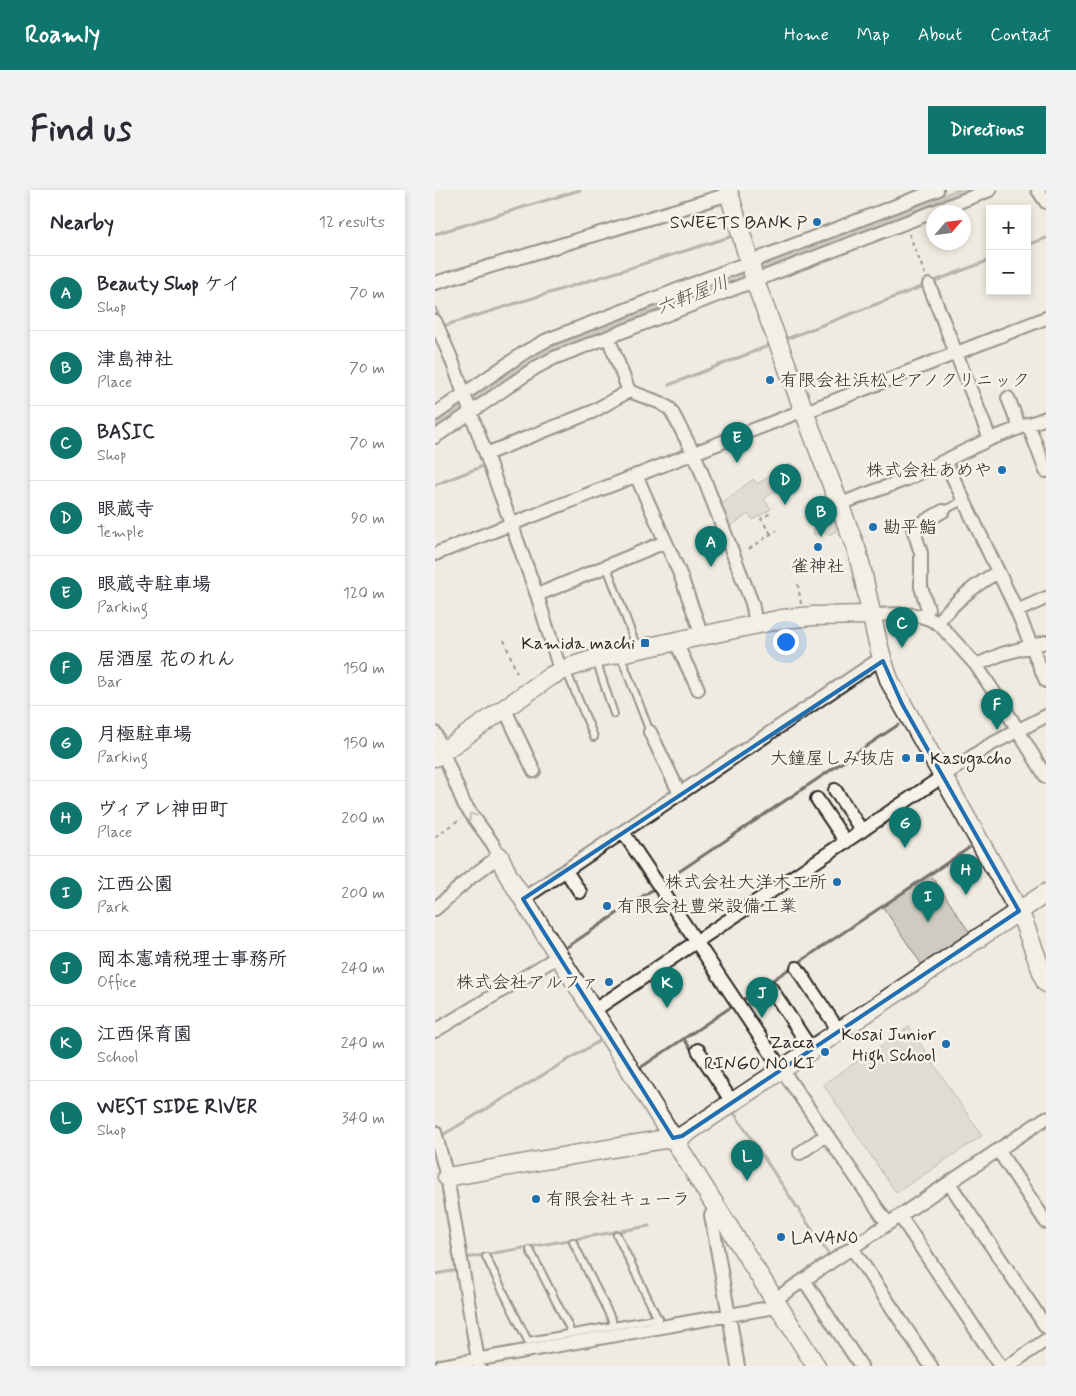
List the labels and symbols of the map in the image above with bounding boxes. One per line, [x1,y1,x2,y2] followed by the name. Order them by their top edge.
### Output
[926,205,971,250] north arrow
[670,211,808,235] place label: SWEETS BANK P
[811,216,823,228] marker: SWEETS BANK P
[653,270,733,321] water label: 六軒屋川
[780,369,1030,393] place label: 有限会社浜松ピアノクリニック
[764,374,776,386] marker: 有限会社浜松ピアノクリニック
[721,422,753,463] pin: E
[866,459,992,483] place label: 株式会社あめや
[769,464,801,505] pin: D
[996,464,1008,476] marker: 株式会社あめや
[805,496,837,537] pin: B
[883,516,937,540] place label: 勘平鮨
[867,521,879,533] marker: 勘平鮨
[695,526,727,567] pin: A
[812,541,824,553] marker: 雀神社
[791,555,845,579] place label: 雀神社
[886,607,918,648] pin: C
[773,629,799,655] your location
[521,632,635,656] place label: Kamida machi
[639,637,651,649] marker: Kamida machi
[981,689,1013,730] pin: F
[770,747,896,771] place label: 大鐘屋しみ抜店
[930,747,1012,772] place label: Kasugacho
[900,752,912,764] marker: 大鐘屋しみ抜店
[914,752,926,764] marker: Kasugacho
[889,807,921,848] pin: G
[468,812,478,821] one-way arrow
[950,854,982,895] pin: H
[665,871,827,895] place label: 株式会社大洋木工所
[831,876,843,888] marker: 株式会社大洋木工所
[912,881,944,922] pin: I
[617,895,797,919] place label: 有限会社豊栄設備工業
[601,900,613,912] marker: 有限会社豊栄設備工業
[651,967,683,1008] pin: K
[456,971,599,995] place label: 株式会社アルファ
[603,976,615,988] marker: 株式会社アルファ
[746,977,778,1018] pin: J
[841,1023,937,1070] place label: Kosai Junior High School
[704,1031,815,1076] place label: Zacca RINGO NO KI
[940,1038,952,1050] marker: Kosai Junior High School
[819,1046,831,1058] marker: Zacca RINGO NO KI
[731,1140,763,1181] pin: L
[546,1188,690,1212] place label: 有限会社キューラ
[530,1193,542,1205] marker: 有限会社キューラ
[791,1226,858,1250] place label: LAVANO
[775,1231,787,1243] marker: LAVANO

